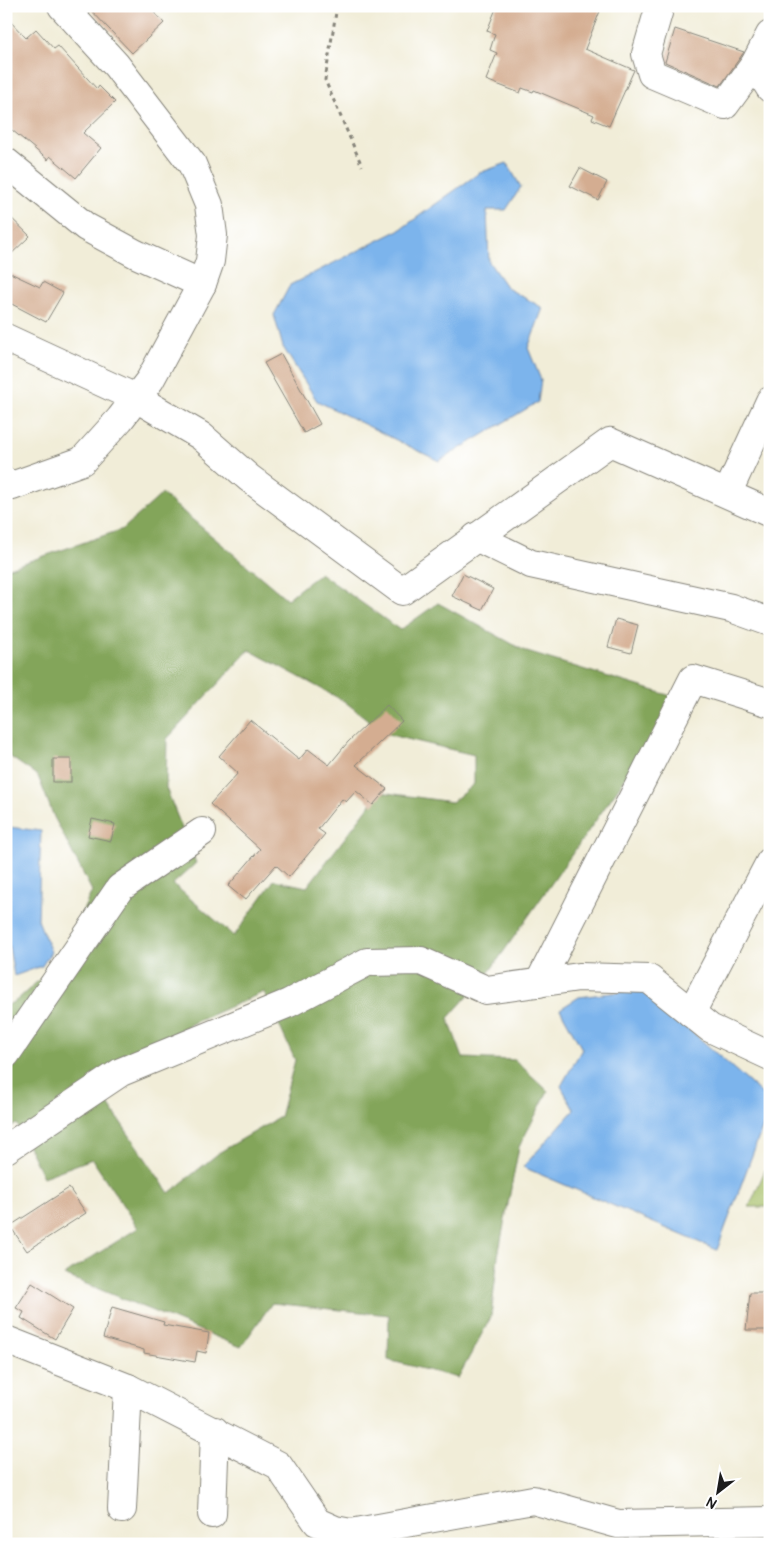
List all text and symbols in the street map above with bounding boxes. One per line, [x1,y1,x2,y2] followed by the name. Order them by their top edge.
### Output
[694,1468,744,1518] north arrow
[703,1493,720,1512] text: N

